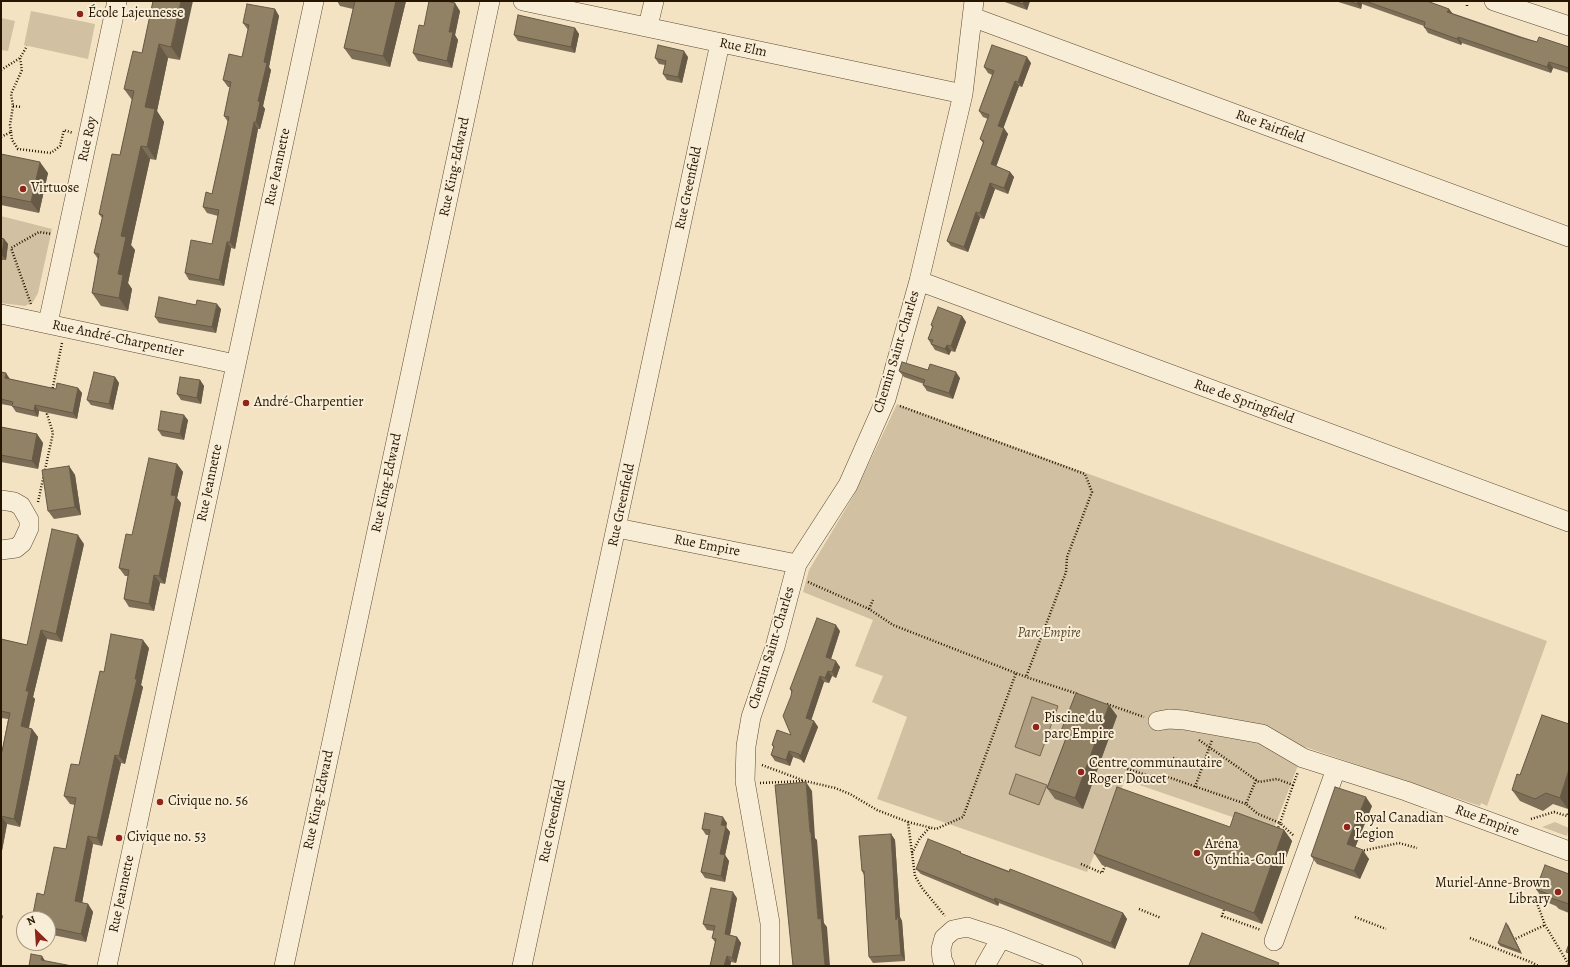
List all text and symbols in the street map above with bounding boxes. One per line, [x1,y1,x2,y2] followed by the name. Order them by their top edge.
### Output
[88,6,184,22] place label: École Lajeunesse
[75,9,85,19] marker: École Lajeunesse
[718,35,768,61] street label: Rue Elm
[1233,107,1307,147] street label: Rue Fairfield
[75,115,101,163] street label: Rue Roy
[436,116,474,218] street label: Rue King-Edward
[262,127,294,207] street label: Rue Jeannette
[672,145,706,231] street label: Rue Greenfield
[31,181,79,197] place label: Virtuose
[18,184,28,194] marker: Virtuose
[870,289,924,415] street label: Chemin Saint-Charles
[51,317,185,361] street label: Rue André-Charpentier
[1192,376,1296,428] street label: Rue de Springfield
[254,395,364,411] place label: André-Charpentier
[241,398,251,408] marker: André-Charpentier
[368,432,406,534] street label: Rue King-Edward
[194,443,226,523] street label: Rue Jeannette
[605,462,639,548] street label: Rue Greenfield
[672,531,742,561] street label: Rue Empire
[745,585,799,711] street label: Chemin Saint-Charles
[1018,626,1080,642] park label: Parc Empire
[1044,711,1114,744] place label: Piscine du parc Empire
[1031,722,1041,732] marker: Piscine du parc Empire
[300,749,338,851] street label: Rue King-Edward
[1089,756,1222,788] place label: Centre communautaire Roger Doucet
[1076,767,1086,777] marker: Centre communautaire Roger Doucet
[536,778,570,864] street label: Rue Greenfield
[168,794,248,810] place label: Civique no. 56
[155,797,165,807] marker: Civique no. 56
[1453,802,1521,840] street label: Rue Empire
[1355,811,1444,844] place label: Royal Canadian Legion
[1342,822,1352,832] marker: Royal Canadian Legion
[127,830,206,846] place label: Civique no. 53
[114,833,124,843] marker: Civique no. 53
[1205,837,1285,870] place label: Aréna Cynthia-Coull
[1192,848,1202,858] marker: Aréna Cynthia-Coull
[106,854,138,934] street label: Rue Jeannette
[1435,876,1550,908] place label: Muriel-Anne-Brown Library
[1553,887,1563,897] marker: Muriel-Anne-Brown Library
[16,911,56,951] north arrow
[24,912,38,929] text: N

